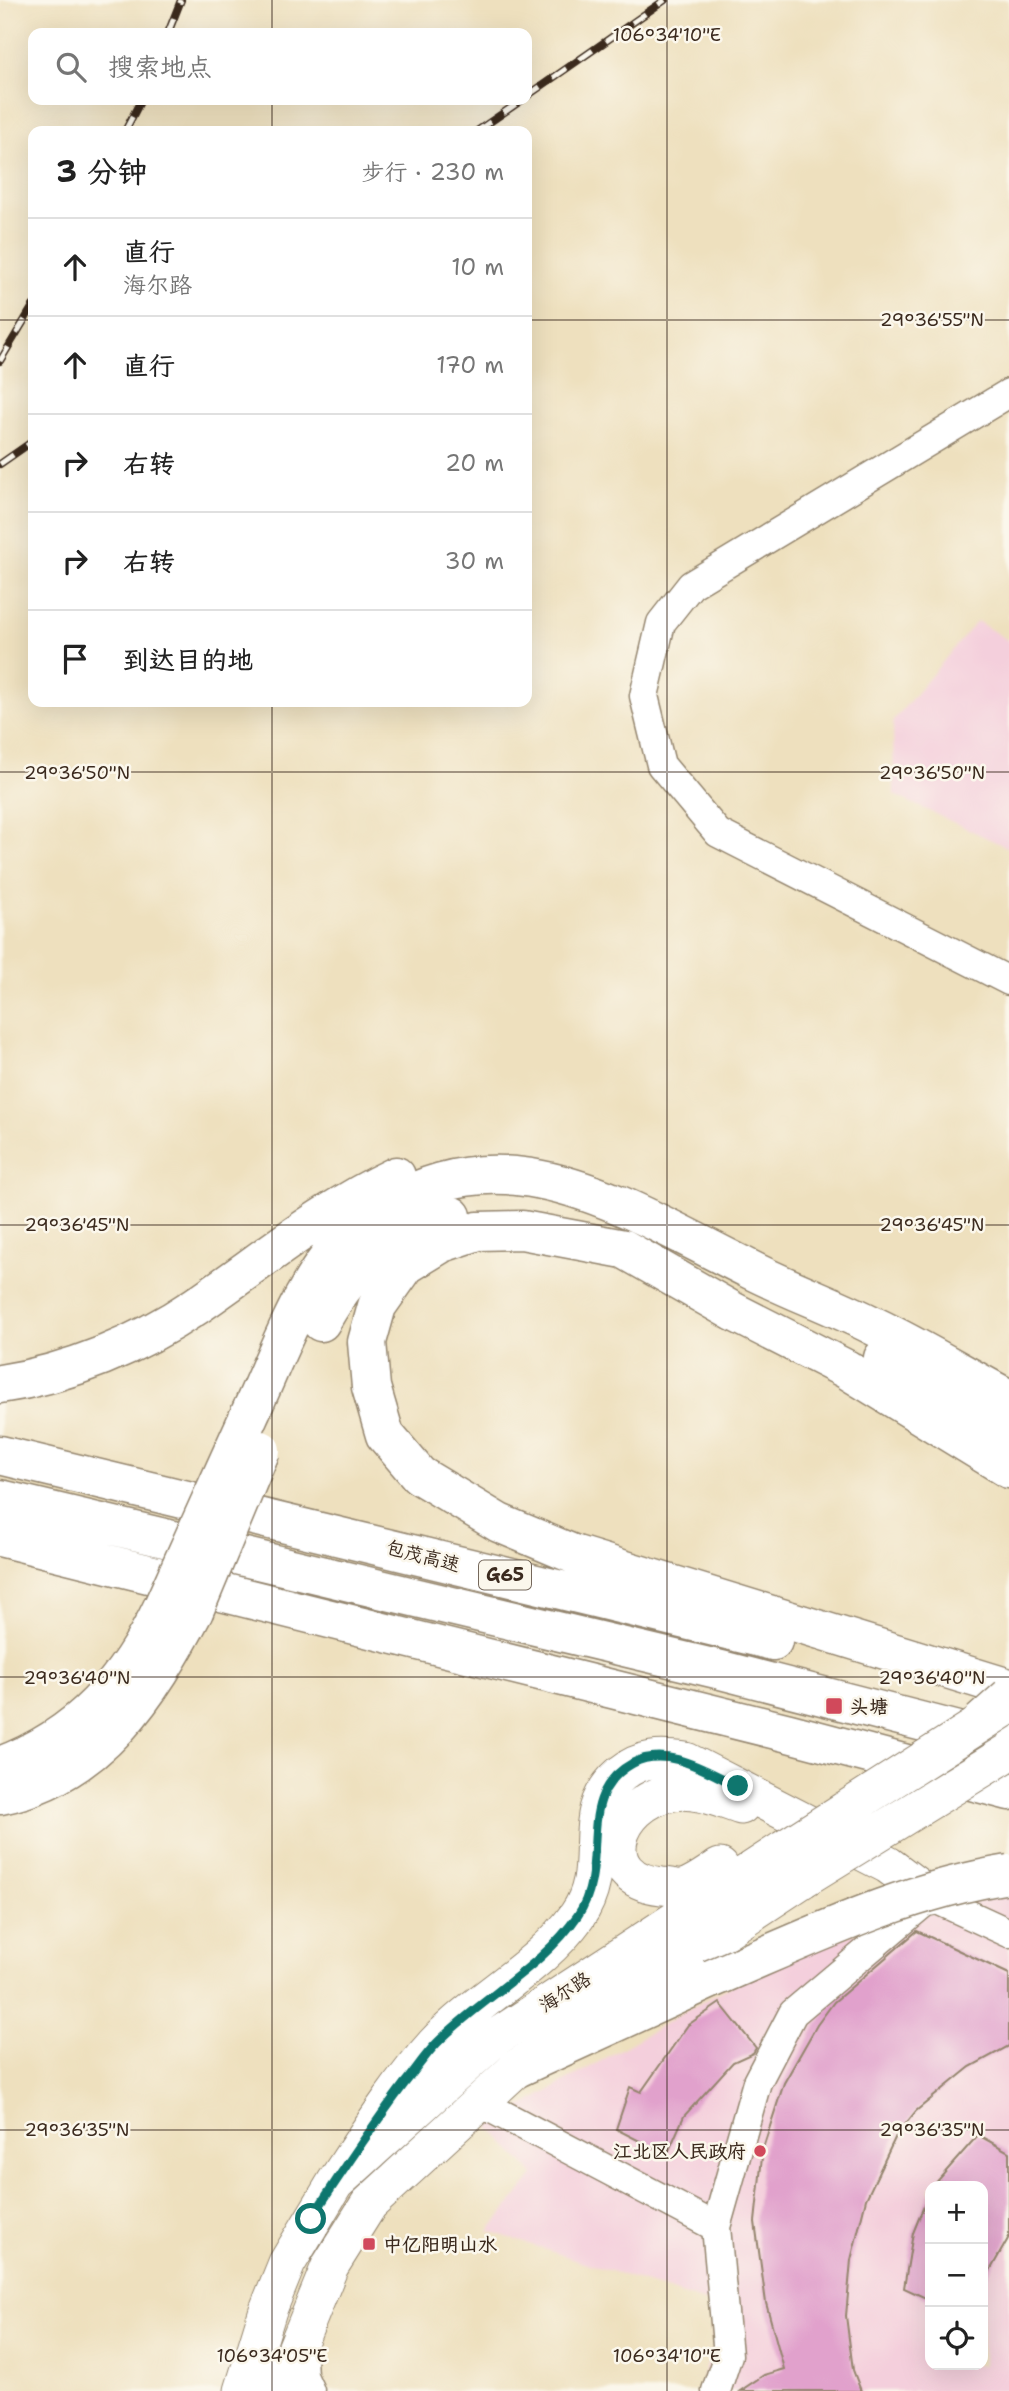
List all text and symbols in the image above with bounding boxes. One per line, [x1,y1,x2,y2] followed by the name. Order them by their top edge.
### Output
[613,23,721,47] text: 106°34'10"E
[28,28,532,105] search box
[52,48,90,86] icon: search
[108,49,212,84] text: 搜索地点
[56,151,147,192] text: 3 分钟
[362,157,504,187] text: 步行 · 230 m
[123,234,175,269] text: 直行
[56,248,94,286] icon: ahead
[451,252,504,282] text: 10 m
[123,270,192,300] text: 海尔路
[880,308,984,332] text: 29°36'55"N
[56,346,94,384] icon: ahead
[123,348,175,383] text: 直行
[436,350,504,380] text: 170 m
[56,444,94,482] icon: right
[123,446,175,481] text: 右转
[445,448,504,478] text: 20 m
[56,542,94,580] icon: right
[123,544,175,579] text: 右转
[445,546,504,576] text: 30 m
[56,640,94,678] icon: arrive
[123,642,253,677] text: 到达目的地
[24,761,130,785] text: 29°36'50"N
[879,761,985,785] text: 29°36'50"N
[25,1213,129,1237] text: 29°36'45"N
[880,1213,984,1237] text: 29°36'45"N
[383,1535,463,1577] street label: 包茂高速
[479,1560,531,1590] road number: G65
[23,1666,131,1690] text: 29°36'40"N
[878,1666,986,1690] text: 29°36'40"N
[850,1694,888,1719] place label: 头塘
[824,1696,844,1716] marker: 头塘
[722,1770,753,1801] route end
[534,1966,596,2018] street label: 海尔路
[24,2118,130,2142] text: 29°36'35"N
[879,2118,985,2142] text: 29°36'35"N
[613,2139,746,2164] place label: 江北区人民政府
[752,2143,768,2159] marker: 江北区人民政府
[925,2181,988,2370] map controls
[925,2181,988,2244] button: +
[295,2203,326,2234] route start
[383,2232,497,2257] place label: 中亿阳明山水
[361,2236,377,2252] marker: 中亿阳明山水
[925,2244,988,2307] button: −
[925,2307,988,2370] button: locate
[216,2344,328,2368] text: 106°34'05"E
[613,2344,721,2368] text: 106°34'10"E

